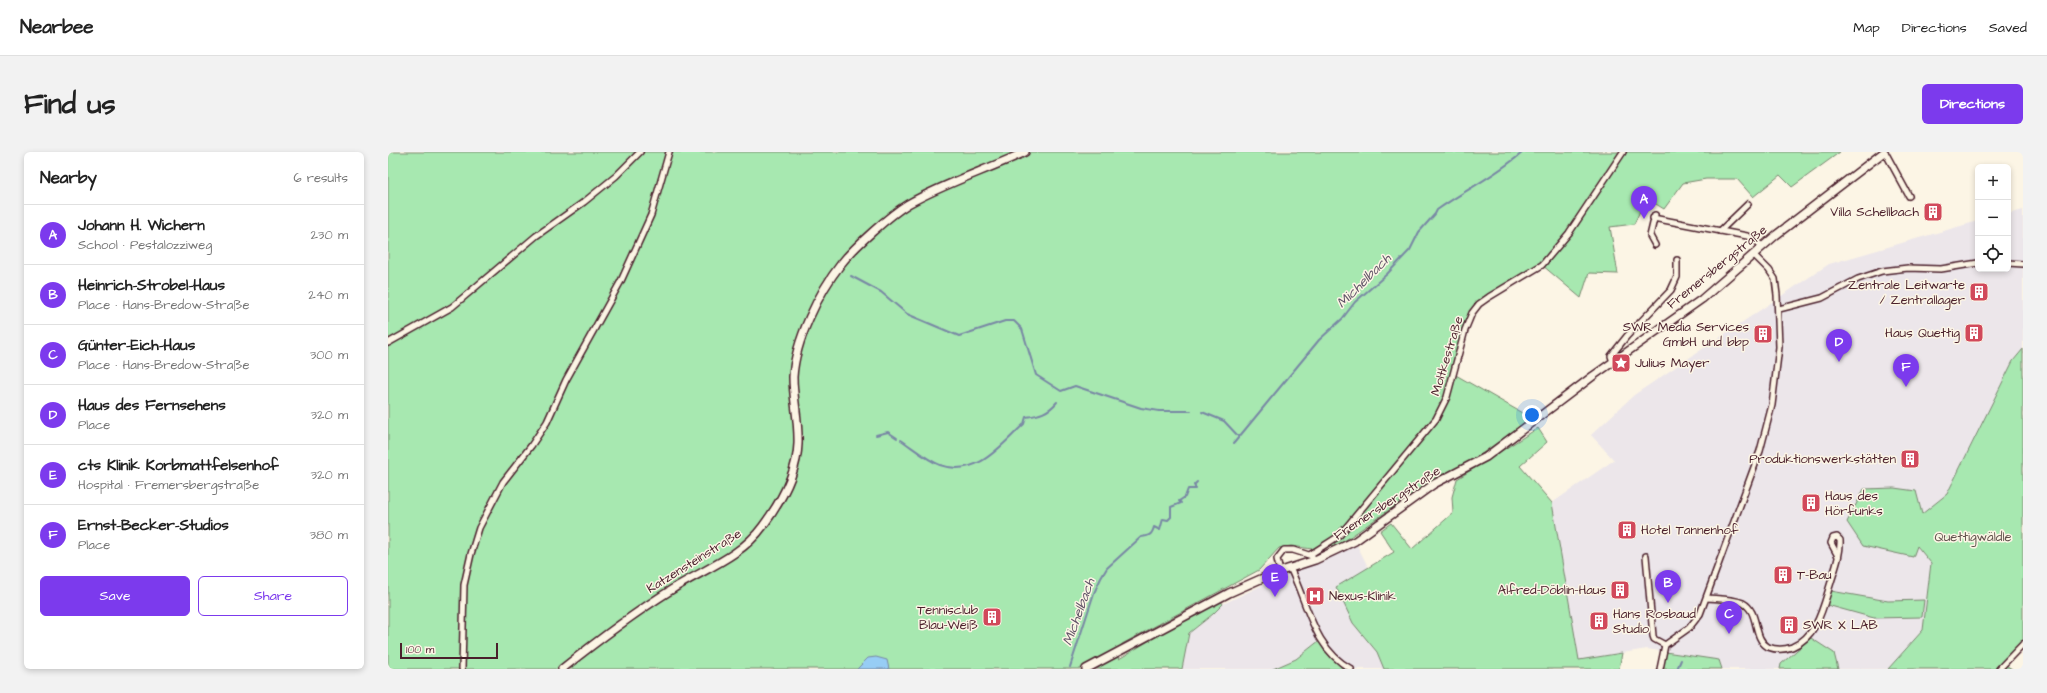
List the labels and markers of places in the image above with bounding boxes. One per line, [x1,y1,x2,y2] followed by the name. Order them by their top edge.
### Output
[1631,186,1657,219] pin: A
[1922,201,1944,223] building icon: Villa Schellbach
[1830,203,1920,221] place label: Villa Schellbach
[1848,276,1965,310] place label: Zentrale Leitwarte / Zentrallager
[1968,281,1990,303] building icon: Zentrale Leitwarte / Zentrallager
[1623,318,1749,351] place label: SWR Media Services GmbH und bbp
[1963,322,1985,344] building icon: Haus Quettig
[1752,323,1774,345] building icon: SWR Media Services GmbH und bbp
[1885,324,1960,343] place label: Haus Quettig
[1826,329,1852,362] pin: D
[1610,352,1632,374] place icon: Julius Mayer
[1635,354,1710,373] place label: Julius Mayer
[1893,354,1919,387] pin: F
[1899,448,1921,470] building icon: Produktionswerkstätten
[1749,450,1896,468] place label: Produktionswerkstätten
[1825,487,1883,520] place label: Haus des Hörfunks
[1800,492,1822,514] building icon: Haus des Hörfunks
[1616,519,1638,541] building icon: Hotel Tannenhof
[1641,521,1739,539] place label: Hotel Tannenhof
[1262,564,1288,597] pin: E
[1772,564,1794,586] building icon: T-Bau
[1797,566,1832,584] place label: T-Bau
[1655,570,1681,603] pin: B
[1609,579,1631,601] building icon: Alfred-Döblin-Haus
[1498,581,1606,599] place label: Alfred-Döblin-Haus
[1304,585,1326,607] hospital icon: Nexus-Klinik
[1329,587,1396,605] place label: Nexus-Klinik
[917,601,979,634] place label: Tennisclub Blau-Weiß
[1716,601,1742,634] pin: C
[1613,605,1696,638] place label: Hans Rosbaud Studio
[981,606,1003,628] building icon: Tennisclub Blau-Weiß
[1588,610,1610,632] building icon: Hans Rosbaud Studio
[1778,614,1800,636] building icon: SWR X LAB
[1803,616,1878,634] place label: SWR X LAB

